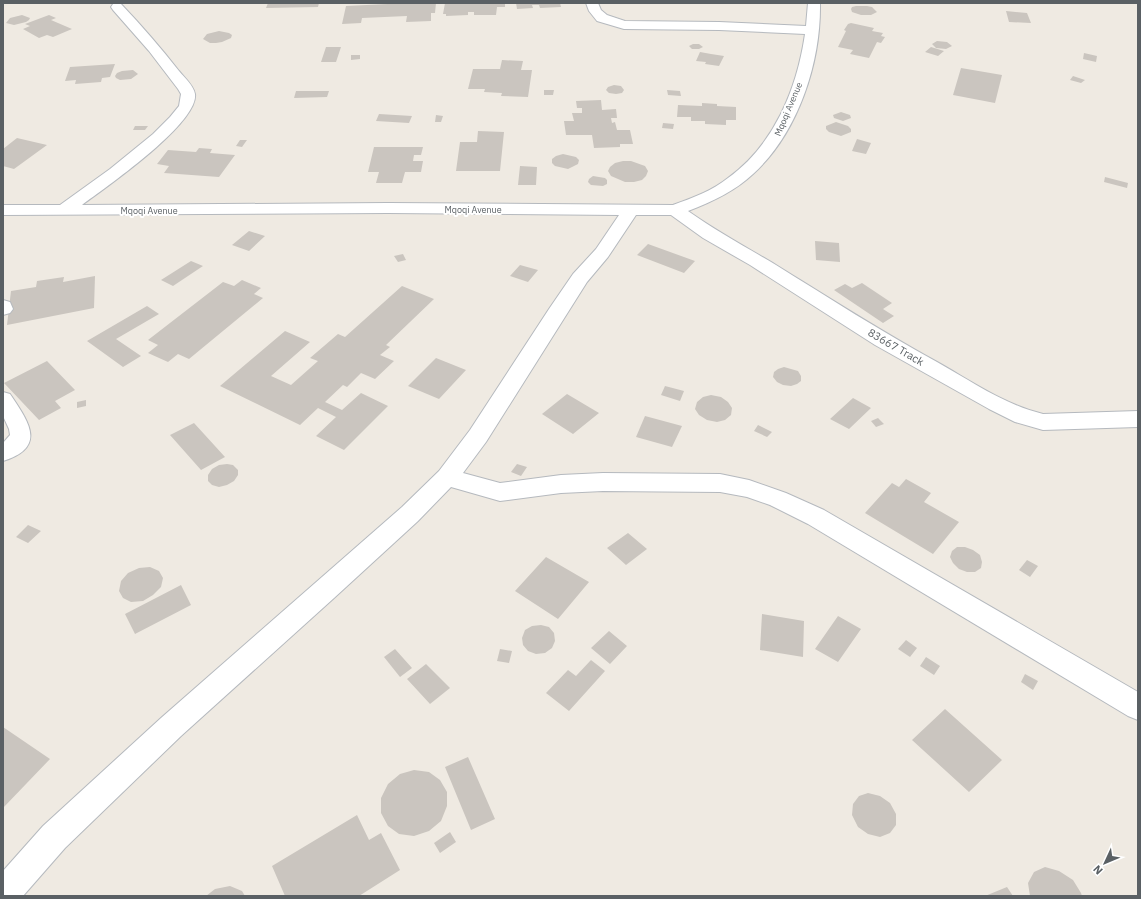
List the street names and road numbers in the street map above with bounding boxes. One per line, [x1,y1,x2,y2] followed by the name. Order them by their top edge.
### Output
[772,80,804,137] street label: Mqoqi Avenue
[444,204,502,215] street label: Mqoqi Avenue
[120,205,178,216] street label: Mqoqi Avenue
[865,325,927,369] street label: 83667 Track

